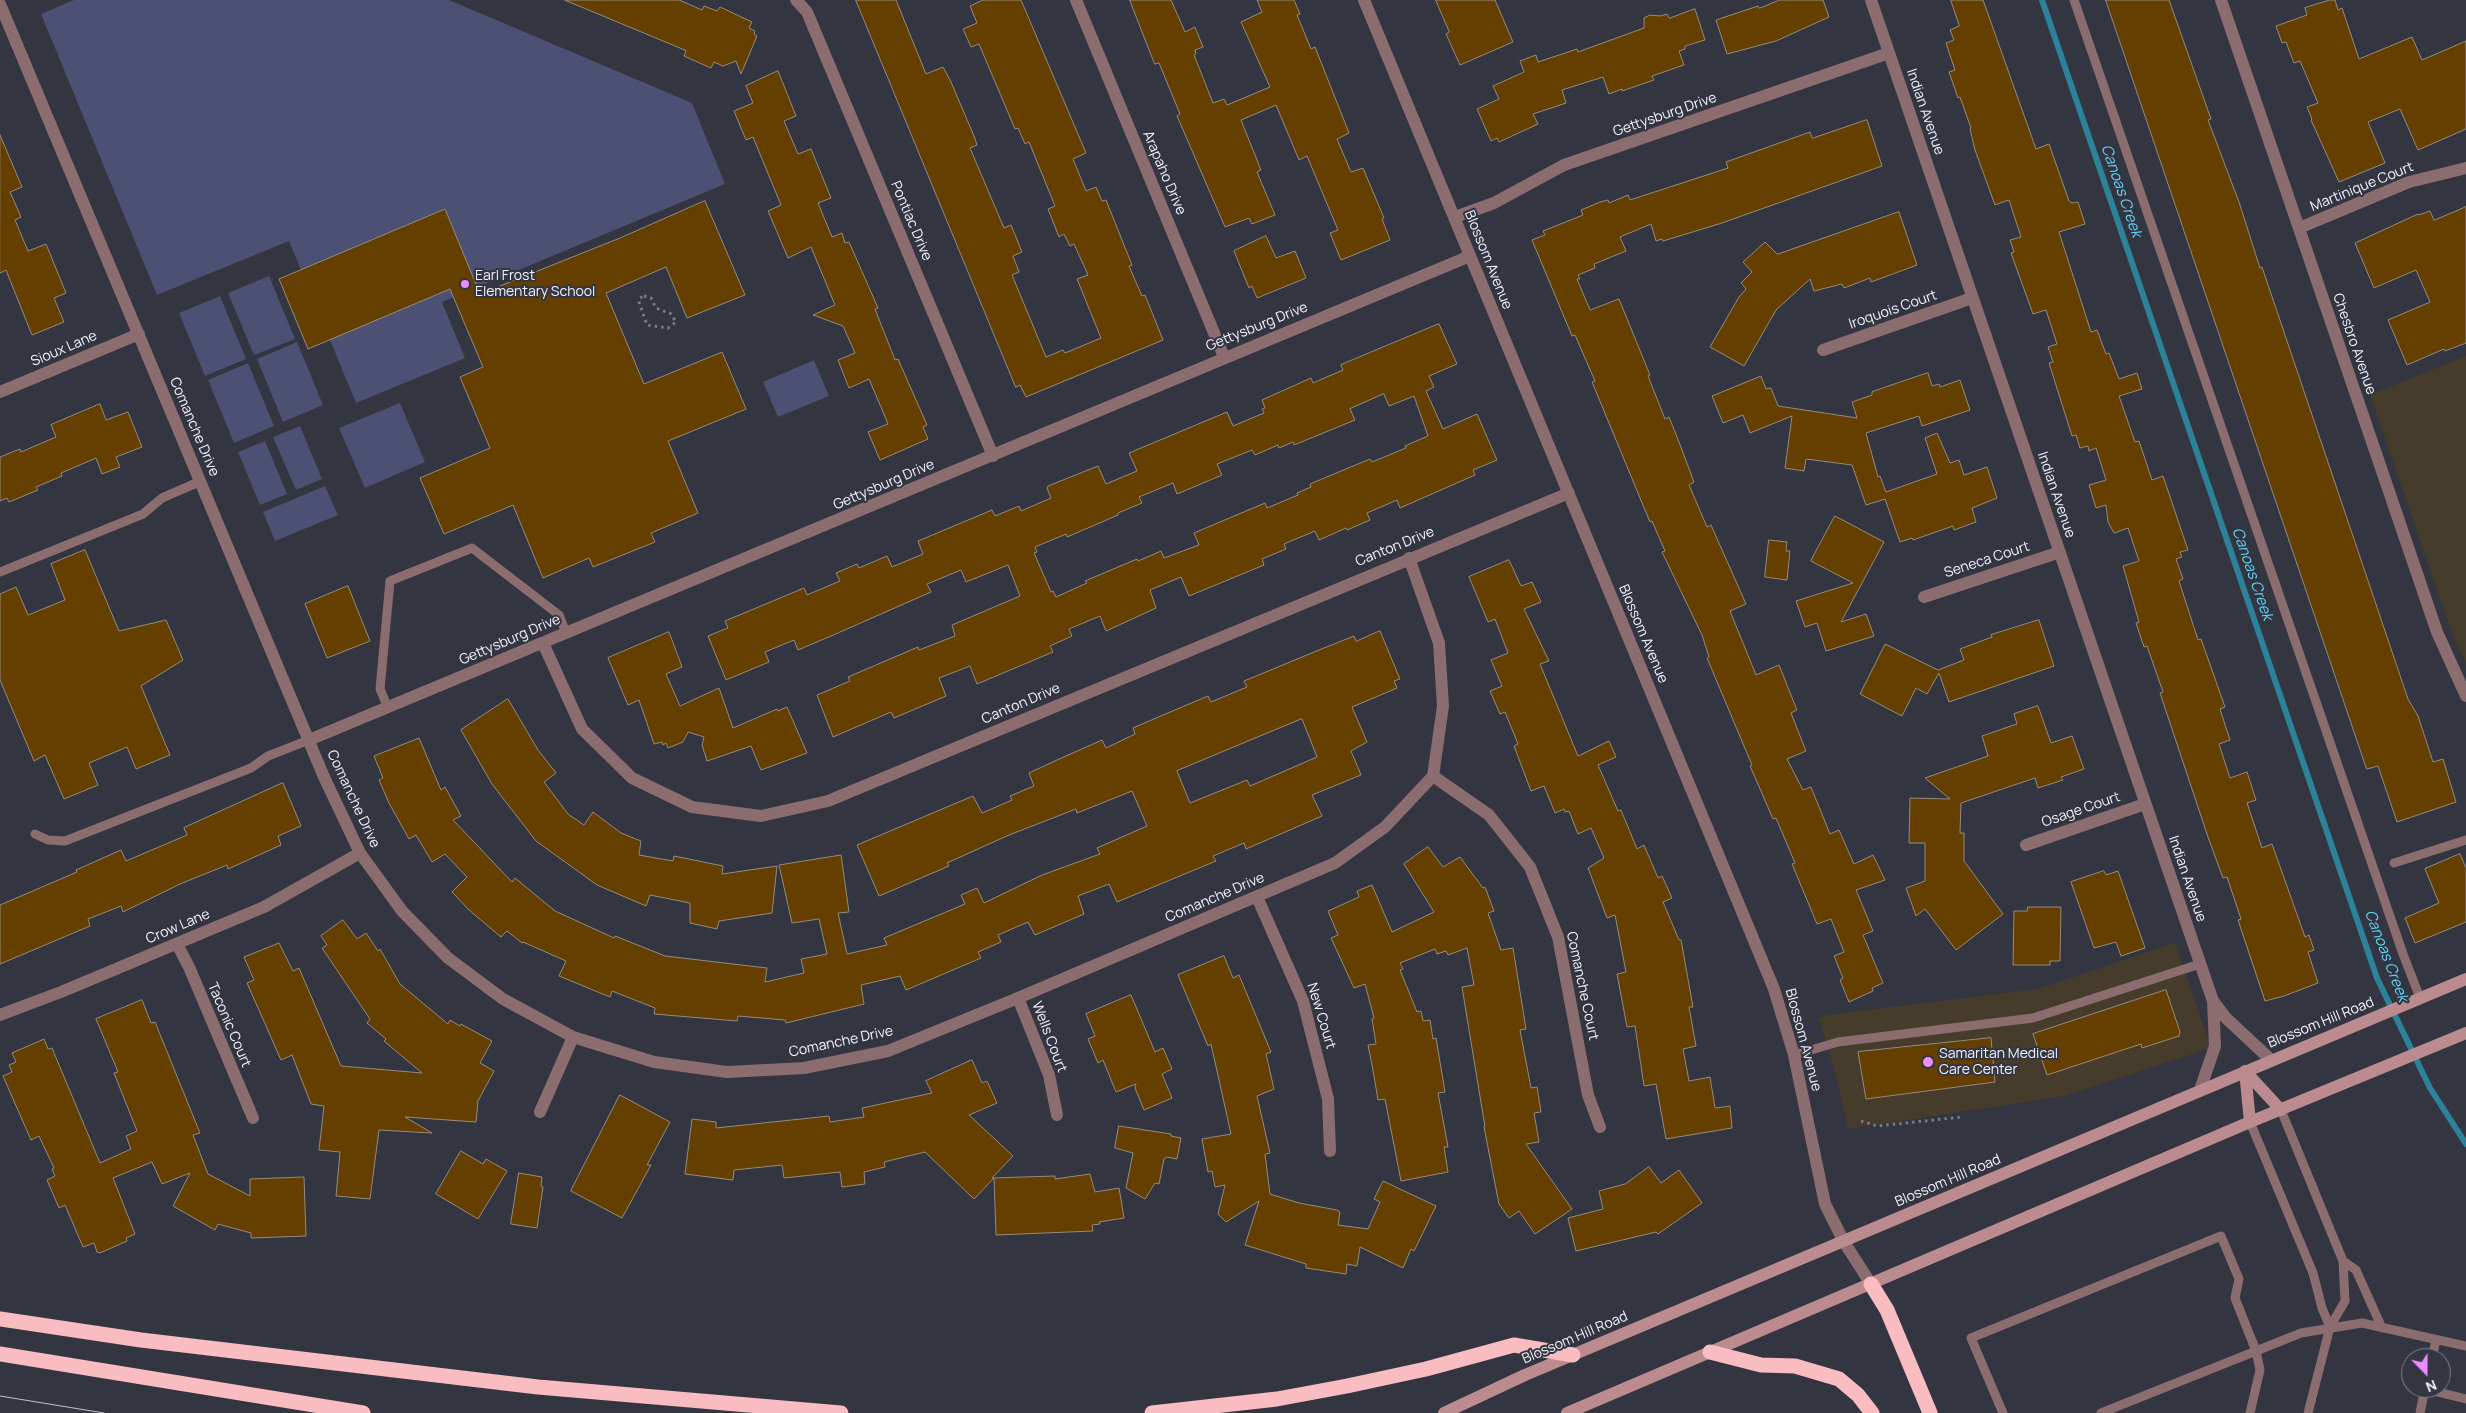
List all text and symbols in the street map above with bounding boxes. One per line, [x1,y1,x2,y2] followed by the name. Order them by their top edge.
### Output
[1902,67,1948,157] street label: Indian Avenue
[1611,89,1719,141] street label: Gettysburg Drive
[1139,128,1189,218] street label: Arapaho Drive
[2097,142,2145,240] water label: Canoas Creek
[2308,159,2416,215] street label: Martinique Court
[887,179,935,263] street label: Pontiac Drive
[1460,208,1516,312] street label: Blossom Avenue
[475,268,595,300] place label: Earl Frost Elementary School
[459,278,471,290] marker: Earl Frost Elementary School
[1847,287,1939,333] street label: Iroquois Court
[2329,291,2379,397] street label: Chesbro Avenue
[1204,299,1310,355] street label: Gettysburg Drive
[28,328,100,370] street label: Sioux Lane
[166,375,222,479] street label: Comanche Drive
[2033,450,2079,540] street label: Indian Avenue
[831,456,937,514] street label: Gettysburg Drive
[1353,524,1437,570] street label: Canton Drive
[2228,525,2276,623] water label: Canoas Creek
[1942,538,2032,582] street label: Seneca Court
[1615,582,1671,686] street label: Blossom Avenue
[457,611,563,669] street label: Gettysburg Drive
[979,680,1063,728] street label: Canton Drive
[323,747,383,851] street label: Comanche Drive
[2040,789,2122,831] street label: Osage Court
[2164,834,2210,924] street label: Indian Avenue
[1163,870,1267,926] street label: Comanche Drive
[143,906,213,948] street label: Crow Lane
[2360,908,2412,1004] water label: Canoas Creek
[1562,930,1602,1042] street label: Comanche Court
[204,980,254,1070] street label: Taconic Court
[1303,981,1339,1051] street label: New Court
[1781,987,1825,1093] street label: Blossom Avenue
[2265,994,2377,1052] street label: Blossom Hill Road
[1028,999,1070,1075] street label: Wells Court
[787,1023,895,1061] street label: Comanche Drive
[1939,1046,2058,1078] place label: Samaritan Medical Care Center
[1921,1055,1935,1069] marker: Samaritan Medical Care Center
[1893,1151,2003,1211] street label: Blossom Hill Road
[1520,1308,1630,1368] street label: Blossom Hill Road
[2401,1348,2451,1398] north arrow
[2423,1376,2440,1397] text: N

